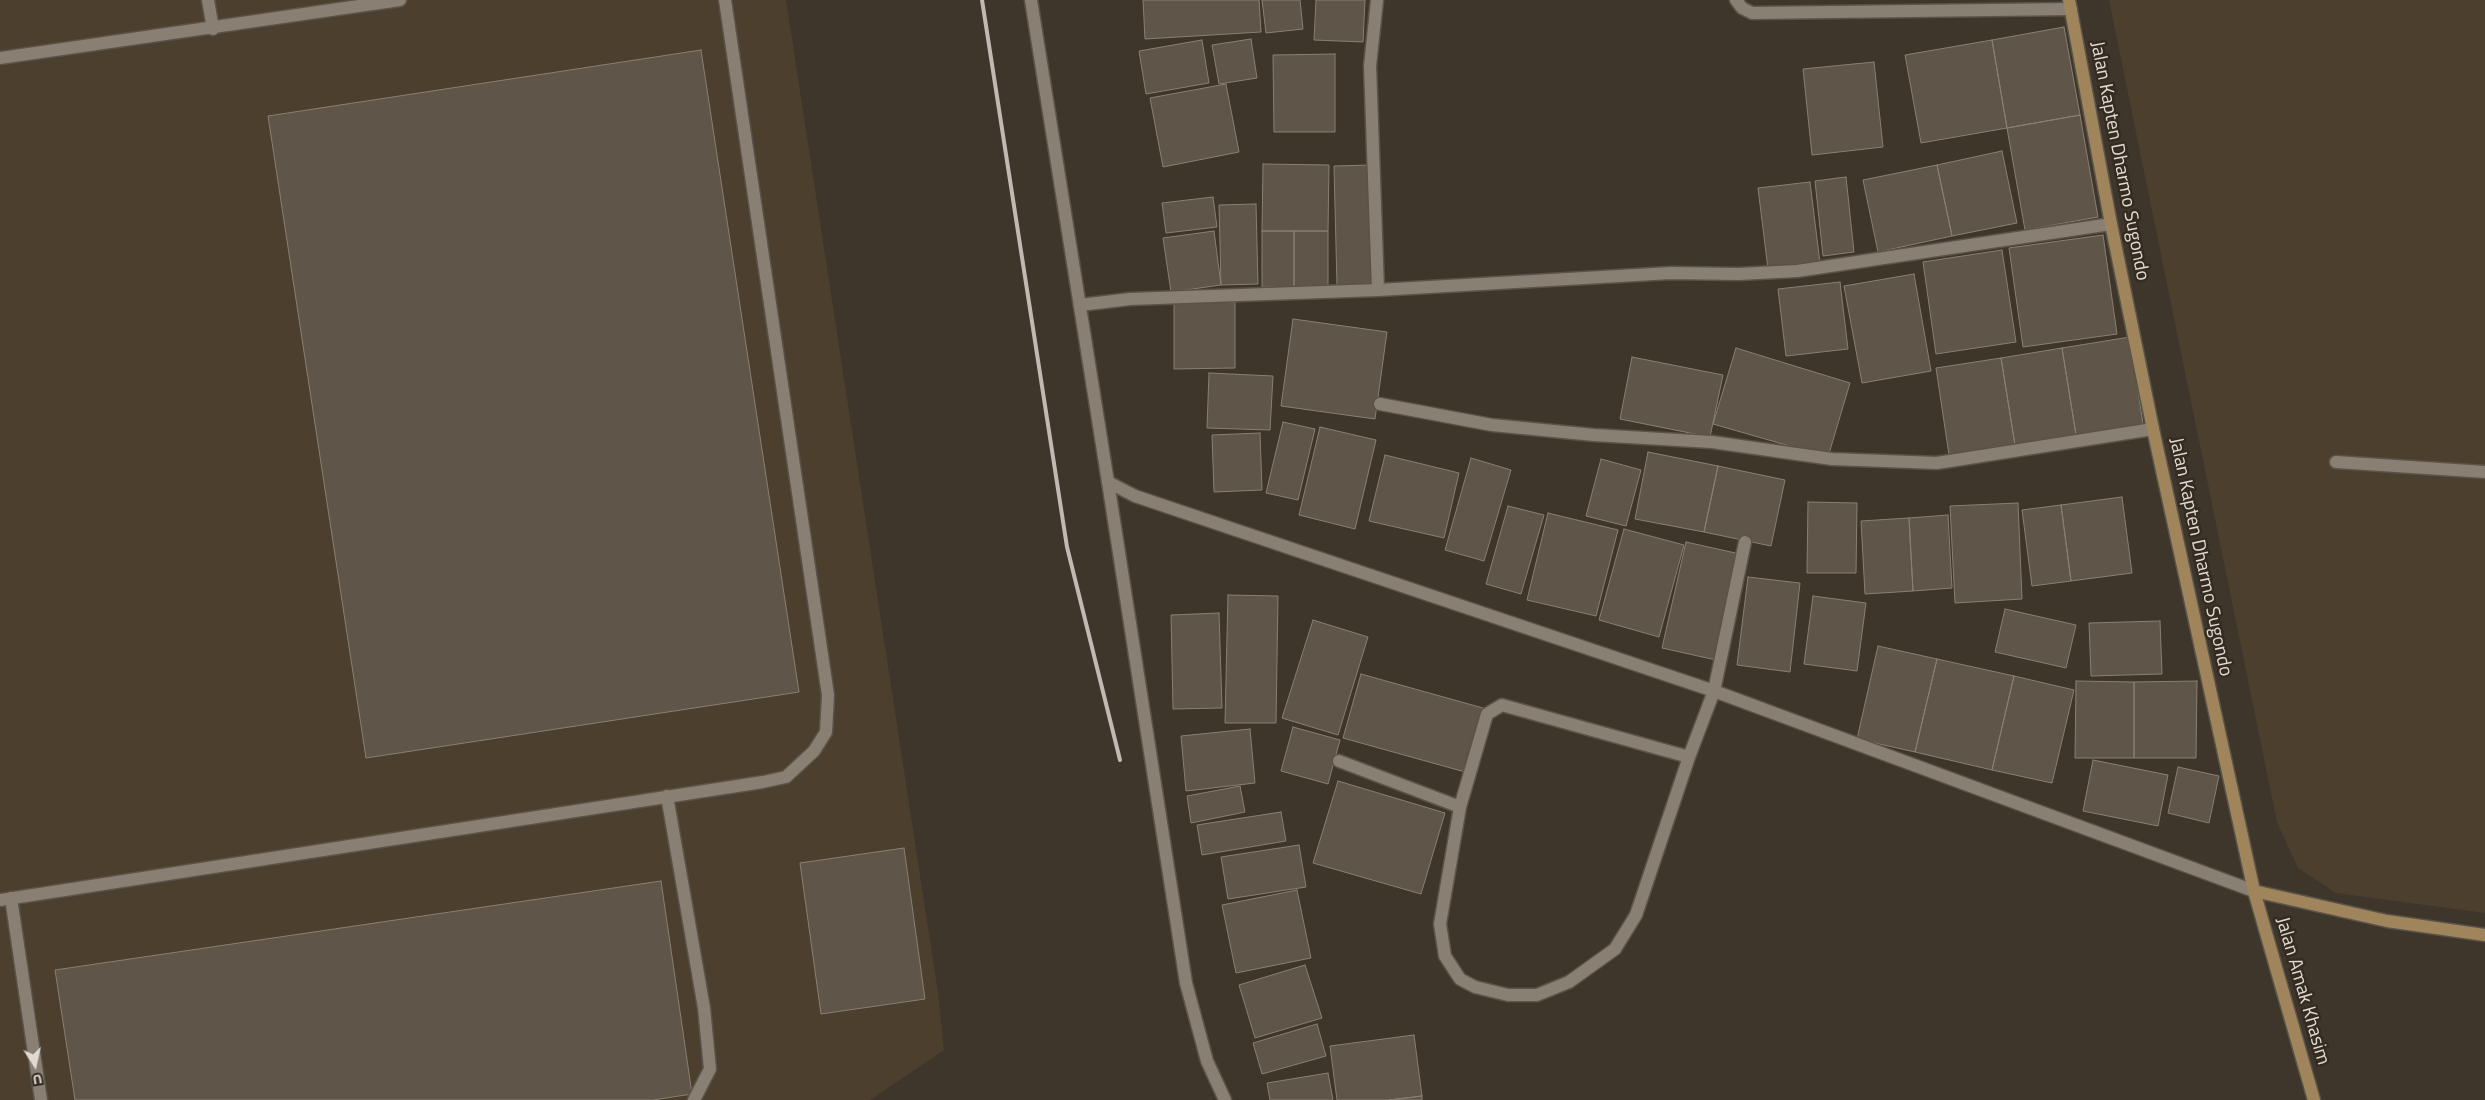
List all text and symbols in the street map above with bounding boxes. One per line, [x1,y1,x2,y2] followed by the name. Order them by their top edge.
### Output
[2085,39,2153,283] street label: Jalan Kapten Dharmo Sugondo
[2164,436,2236,678] street label: Jalan Kapten Dharmo Sugondo
[2270,914,2334,1068] street label: Jalan Amak Khasim
[10,1040,60,1090] north arrow
[31,1069,44,1091] text: U

